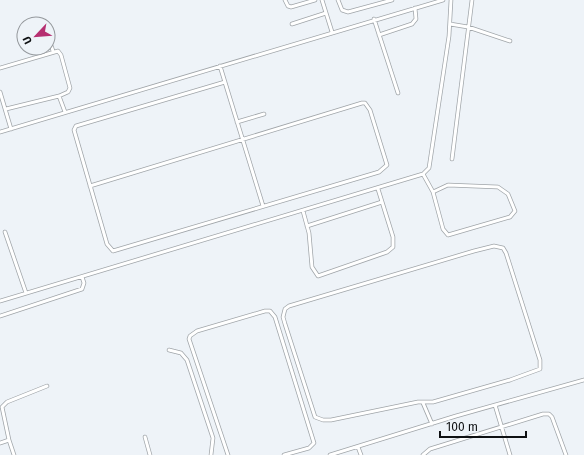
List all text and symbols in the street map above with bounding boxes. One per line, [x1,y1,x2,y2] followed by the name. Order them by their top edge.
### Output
[16,16,56,56] north arrow
[20,34,35,46] text: U
[440,413,526,439] scale bar
[446,420,478,434] text: 100 m

